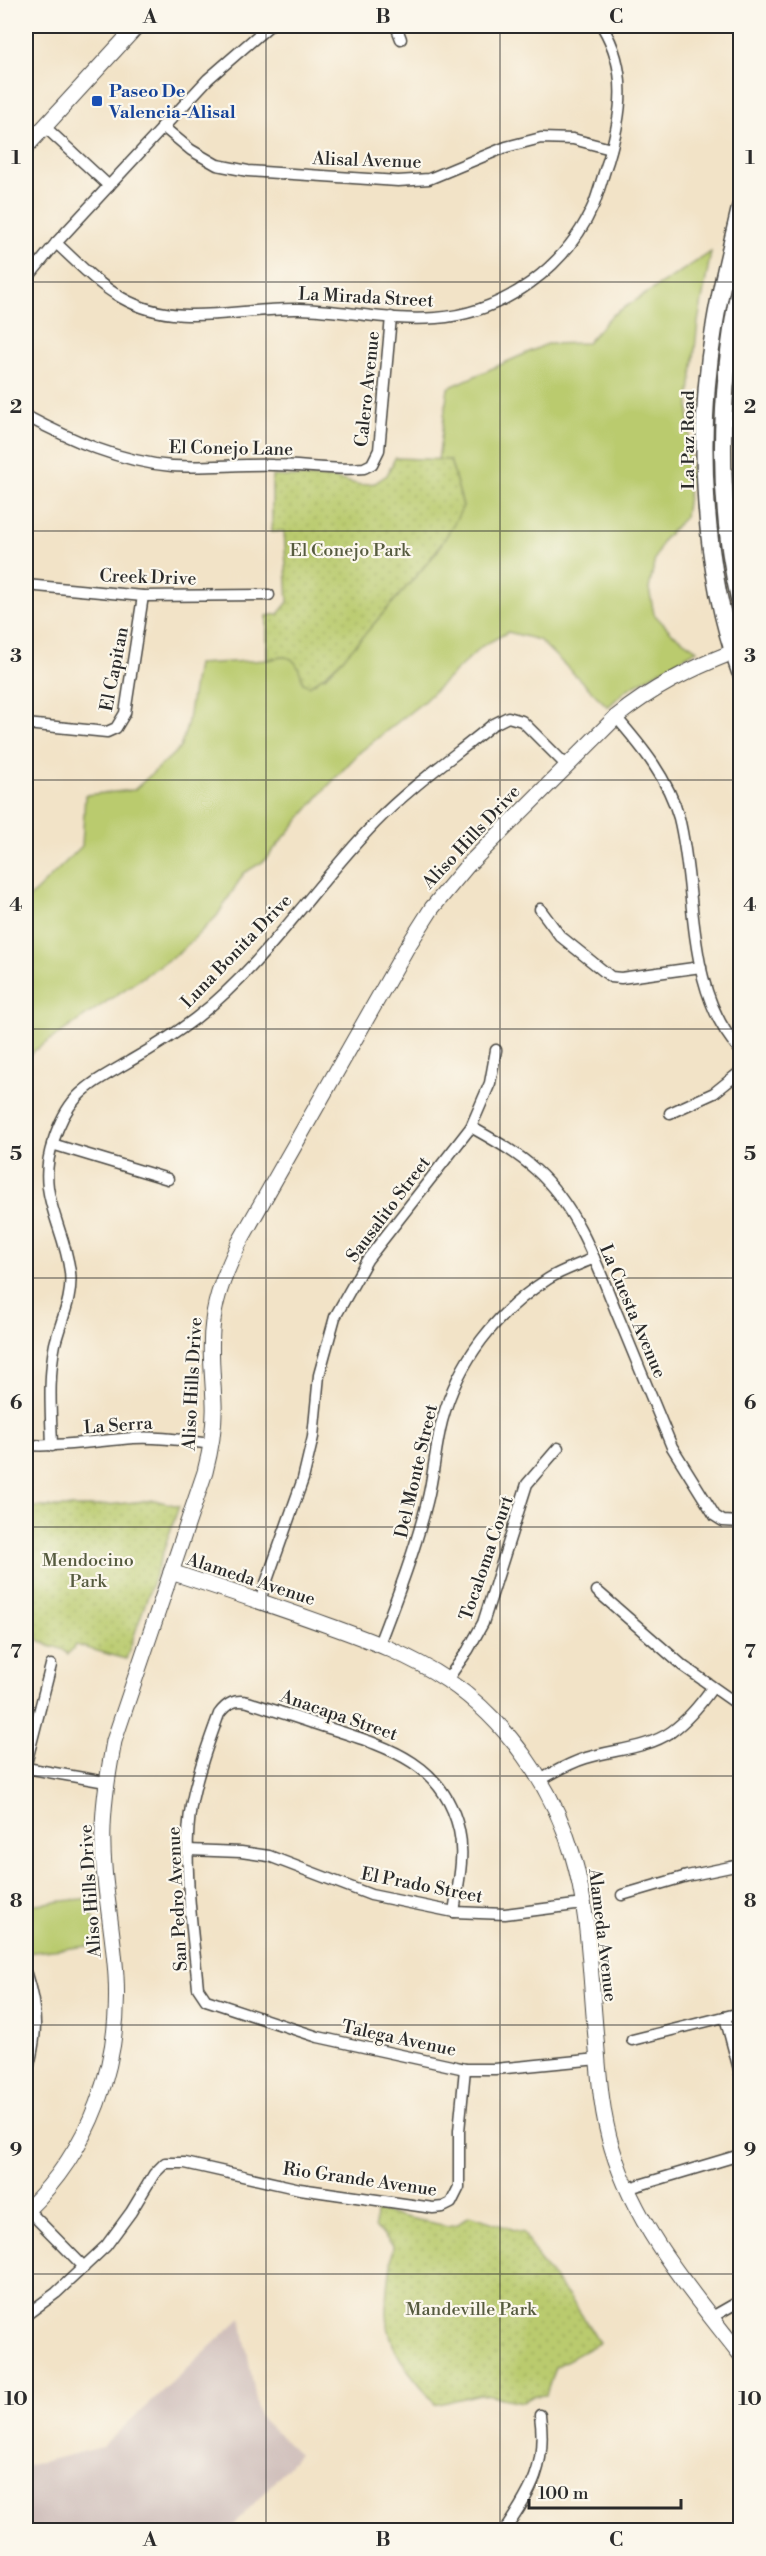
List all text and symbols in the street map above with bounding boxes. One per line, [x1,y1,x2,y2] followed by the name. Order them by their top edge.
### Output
[142,5,158,30] text: A
[375,5,391,30] text: B
[609,5,623,30] text: C
[108,80,236,124] place label: Paseo De Valencia-Alisal
[90,94,104,108] marker: Paseo De Valencia-Alisal
[11,146,21,171] text: 1
[745,146,755,171] text: 1
[311,147,422,174] street label: Alisal Avenue
[298,282,435,313] street label: La Mirada Street
[350,330,385,448] street label: Calero Avenue
[677,390,700,490] street label: La Paz Road
[10,395,22,420] text: 2
[744,395,756,420] text: 2
[169,436,293,461] street label: El Conejo Lane
[290,539,412,562] park label: El Conejo Park
[99,564,197,591] street label: Creek Drive
[95,625,134,713] street label: El Capitan
[10,644,22,669] text: 3
[744,644,756,669] text: 3
[417,781,525,895] street label: Aliso Hills Drive
[176,889,297,1013] street label: Luna Bonita Drive
[9,893,23,918] text: 4
[743,893,757,918] text: 4
[10,1142,22,1167] text: 5
[744,1142,756,1167] text: 5
[341,1151,436,1267] street label: Sausalito Street
[594,1241,671,1382] street label: La Cuesta Avenue
[177,1317,207,1452] street label: Aliso Hills Drive
[10,1391,23,1416] text: 6
[744,1391,757,1416] text: 6
[390,1401,443,1540] street label: Del Monte Street
[83,1412,154,1439] street label: La Serra
[454,1492,519,1624] street label: Tocaloma Court
[183,1548,318,1611] street label: Alameda Avenue
[42,1549,134,1593] park label: Mendocino Park
[10,1640,22,1665] text: 7
[744,1640,756,1665] text: 7
[276,1684,401,1746] street label: Anacapa Street
[74,1823,107,1959] street label: Aliso Hills Drive
[162,1826,193,1972] street label: San Pedro Avenue
[359,1862,485,1909] street label: El Prado Street
[583,1866,622,2003] street label: Alameda Avenue
[10,1889,23,1914] text: 8
[744,1889,757,1914] text: 8
[339,2015,458,2062] street label: Talega Avenue
[10,2138,22,2163] text: 9
[744,2138,756,2163] text: 9
[281,2157,438,2202] street label: Rio Grande Avenue
[406,2298,538,2321] park label: Mandeville Park
[4,2387,28,2412] text: 10
[738,2387,762,2412] text: 10
[529,2472,680,2510] scale bar
[538,2482,589,2505] text: 100 m
[142,2528,158,2553] text: A
[375,2528,391,2553] text: B
[609,2528,623,2553] text: C

